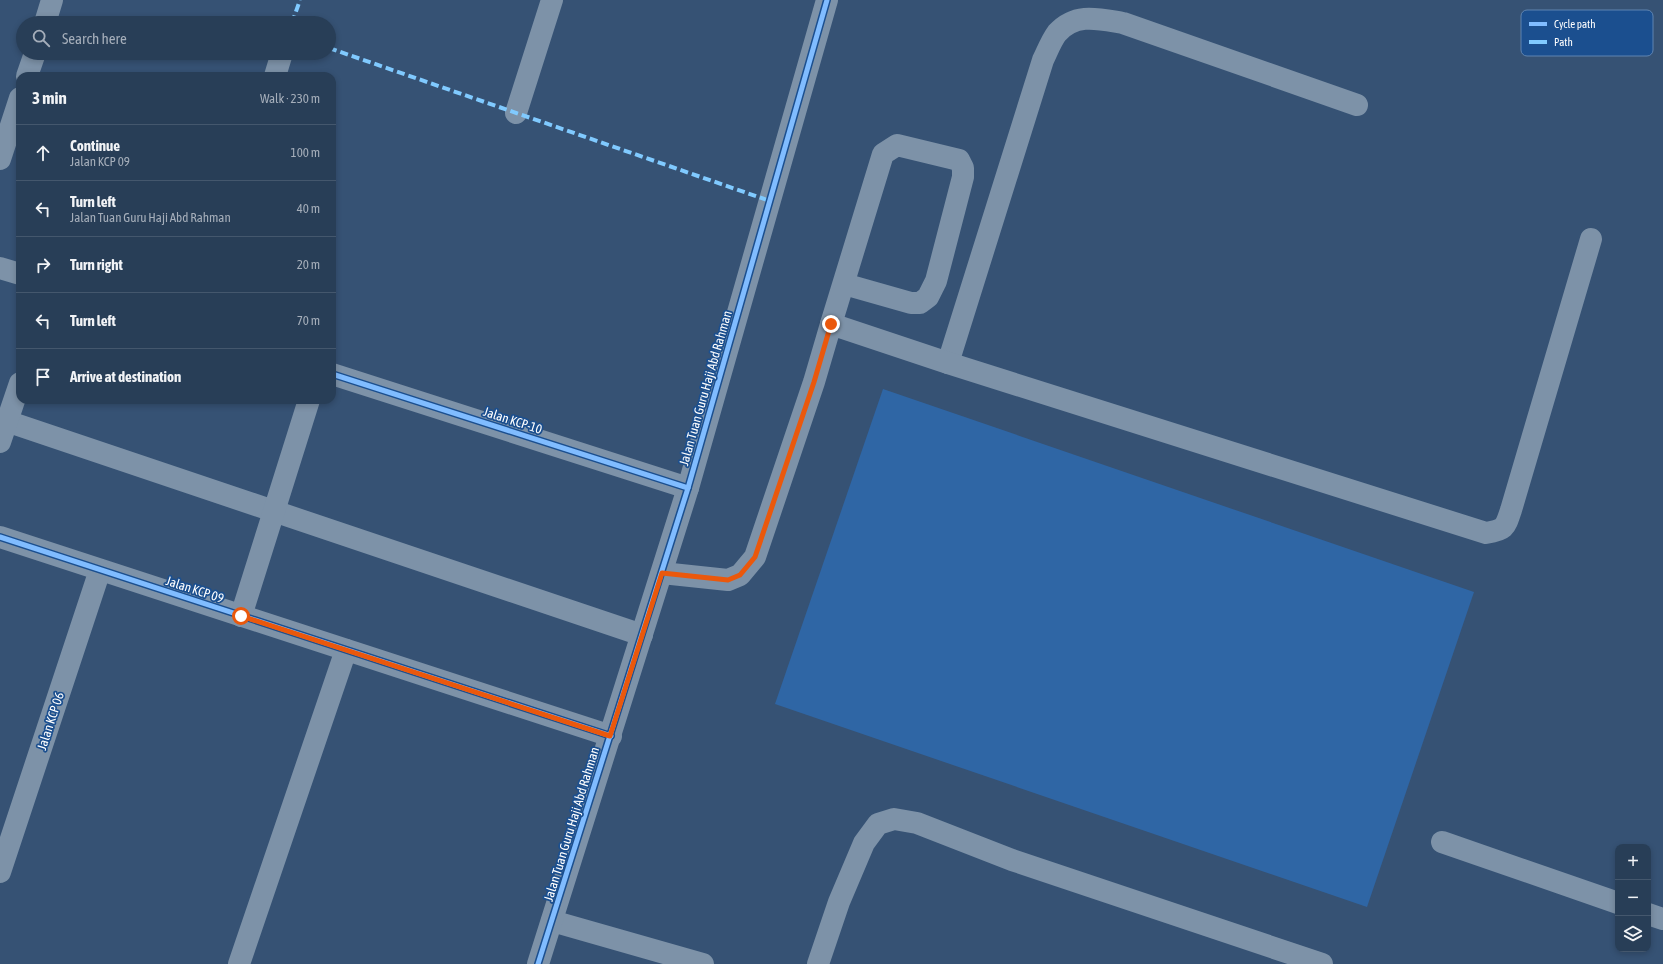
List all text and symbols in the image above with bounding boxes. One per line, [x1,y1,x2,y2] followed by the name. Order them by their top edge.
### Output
[1521,10,1653,56] legend
[16,16,336,60] search box
[1554,18,1596,30] text: Cycle path
[30,27,52,49] icon: search
[62,30,127,47] text: Search here
[1554,36,1573,48] text: Path
[32,88,67,108] text: 3 min
[260,91,320,106] text: Walk · 230 m
[70,137,120,154] text: Continue
[32,142,54,164] icon: ahead
[291,145,320,160] text: 100 m
[70,154,130,169] text: Jalan KCP 09
[70,193,116,210] text: Turn left
[32,198,54,220] icon: left
[297,201,320,216] text: 40 m
[70,210,231,225] text: Jalan Tuan Guru Haji Abd Rahman
[32,254,54,276] icon: right
[70,256,123,273] text: Turn right
[297,257,320,272] text: 20 m
[676,309,735,467] street label: Jalan Tuan Guru Haji Abd Rahman
[32,310,54,332] icon: left
[70,312,116,329] text: Turn left
[297,313,320,328] text: 70 m
[822,315,840,333] route end
[32,366,54,388] icon: arrive
[70,368,181,385] text: Arrive at destination
[482,404,544,437] street label: Jalan KCP-10
[164,573,226,606] street label: Jalan KCP 09
[232,607,250,625] route start
[34,690,67,752] street label: Jalan KCP 06
[541,745,602,903] street label: Jalan Tuan Guru Haji Abd Rahman
[1615,844,1651,952] map controls
[1615,844,1651,880] button: +
[1615,880,1651,916] button: −
[1615,916,1651,952] button: layers

